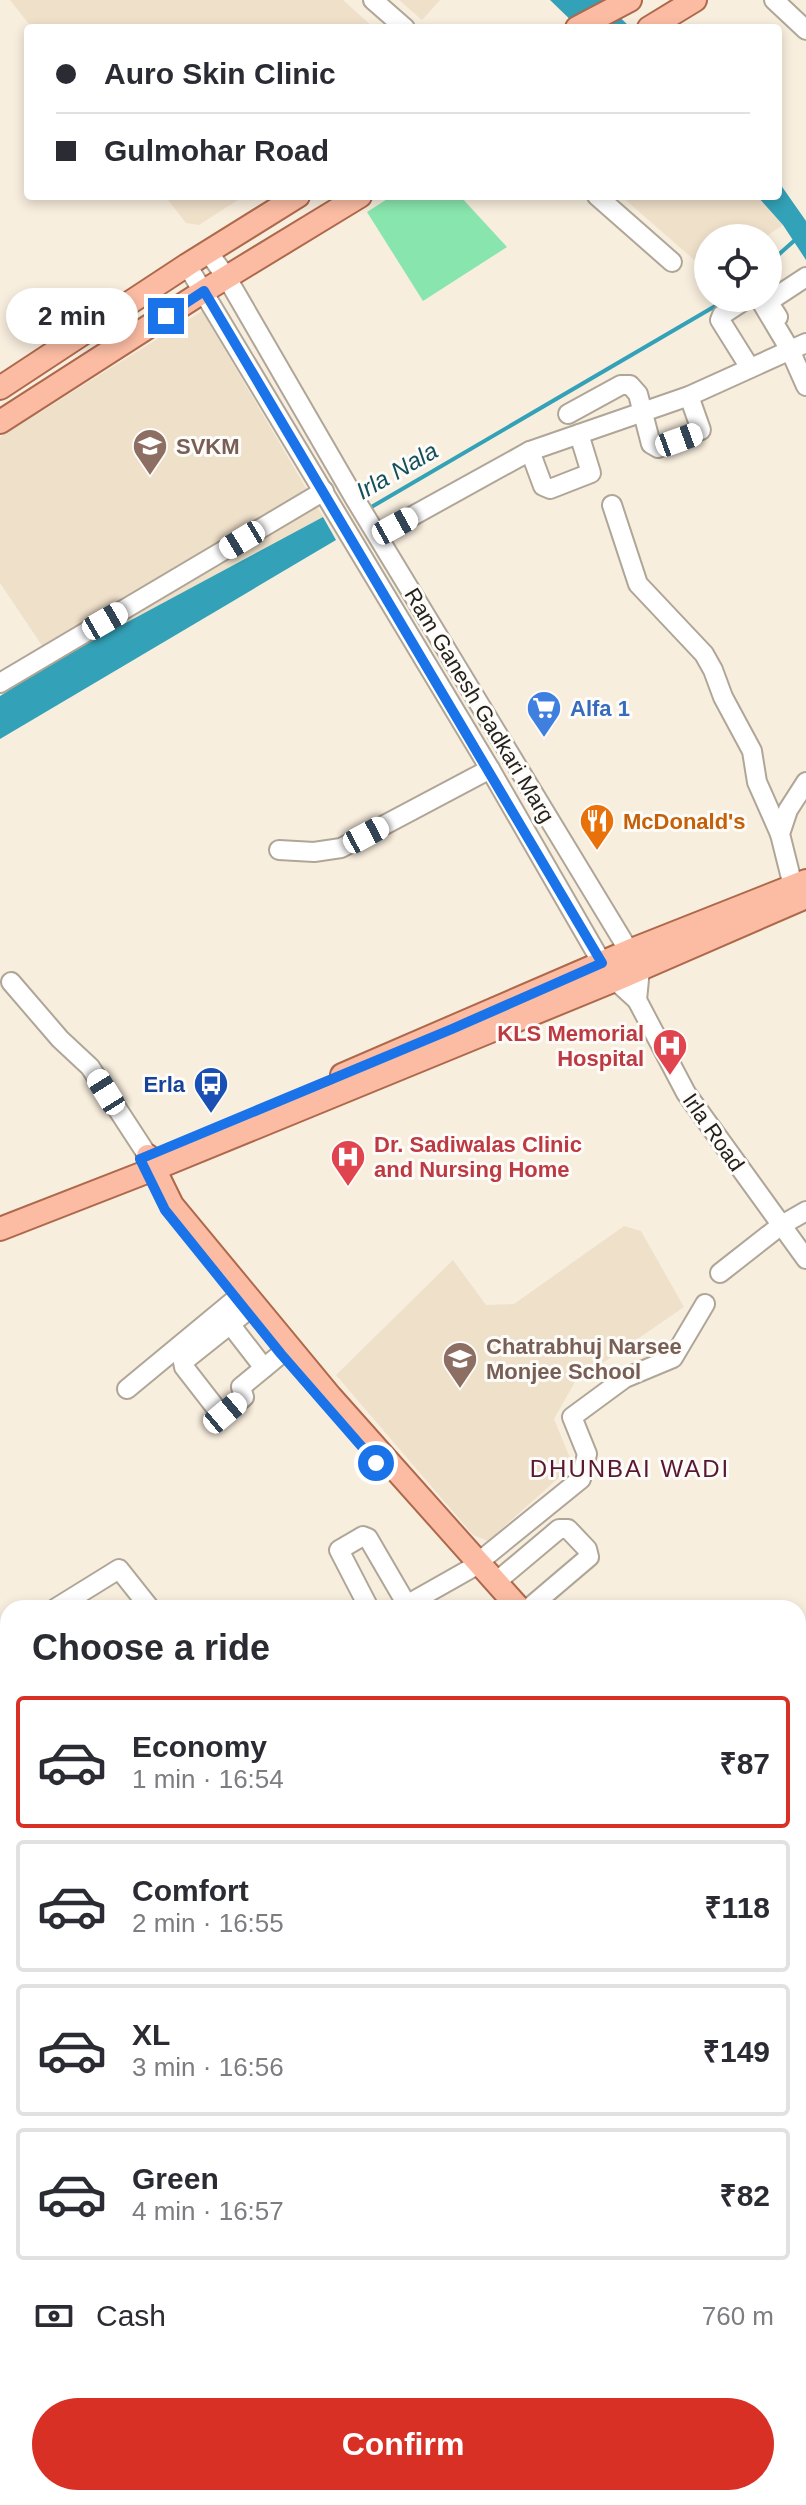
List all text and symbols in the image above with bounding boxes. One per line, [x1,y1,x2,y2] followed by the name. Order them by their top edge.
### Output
[104,57,336,90] text: Auro Skin Clinic
[104,134,329,167] text: Gulmohar Road
[694,224,782,312] map controls
[694,224,782,312] button: locate
[6,288,138,344] callout: 2 min
[148,298,184,334] route end
[38,301,106,331] text: 2 min
[652,421,706,459] car
[131,427,169,477] school or university icon: SVKM
[176,434,240,459] place label: SVKM
[351,437,442,505] water label: Irla Nala
[368,504,422,548] car
[215,517,269,563] car
[400,584,560,827] street label: Ram Ganesh Gadkari Marg
[78,599,132,643] car
[525,689,563,739] supermarket icon: Alfa 1
[570,696,630,721] place label: Alfa 1
[578,802,616,852] restaurant icon: McDonald's
[623,809,746,834] place label: McDonald's
[339,813,393,857] car
[497,1021,644,1071] place label: KLS Memorial Hospital
[651,1027,689,1077] hospital icon: KLS Memorial Hospital
[83,1065,129,1119] car
[192,1065,230,1115] bus stop icon: Erla
[143,1072,186,1097] place label: Erla
[678,1089,749,1176] street label: Irla Road
[374,1132,582,1182] place label: Dr. Sadiwalas Clinic and Nursing Home
[329,1138,367,1188] hospital icon: Dr. Sadiwalas Clinic and Nursing Home
[486,1334,682,1384] place label: Chatrabhuj Narsee Monjee School
[441,1340,479,1390] school or university icon: Chatrabhuj Narsee Monjee School
[199,1388,251,1438] car
[358,1445,394,1481] route start
[530,1455,730,1482] district label: DHUNBAI WADI
[32,1627,270,1668] text: Choose a ride
[36,1726,108,1798] icon: car
[132,1730,267,1763] text: Economy
[719,1747,770,1780] text: ₹87
[132,1764,284,1794] text: 1 min · 16:54
[36,1870,108,1942] icon: car
[132,1874,249,1907] text: Comfort
[704,1891,770,1924] text: ₹118
[132,1908,284,1938] text: 2 min · 16:55
[36,2014,108,2086] icon: car
[132,2018,170,2051] text: XL
[703,2035,770,2068] text: ₹149
[132,2052,284,2082] text: 3 min · 16:56
[36,2158,108,2230] icon: car
[132,2162,219,2195] text: Green
[719,2179,770,2212] text: ₹82
[132,2196,284,2226] text: 4 min · 16:57
[32,2294,76,2338] icon: cash
[96,2299,166,2332] text: Cash
[702,2301,774,2331] text: 760 m
[32,2398,774,2490] button: Confirm

